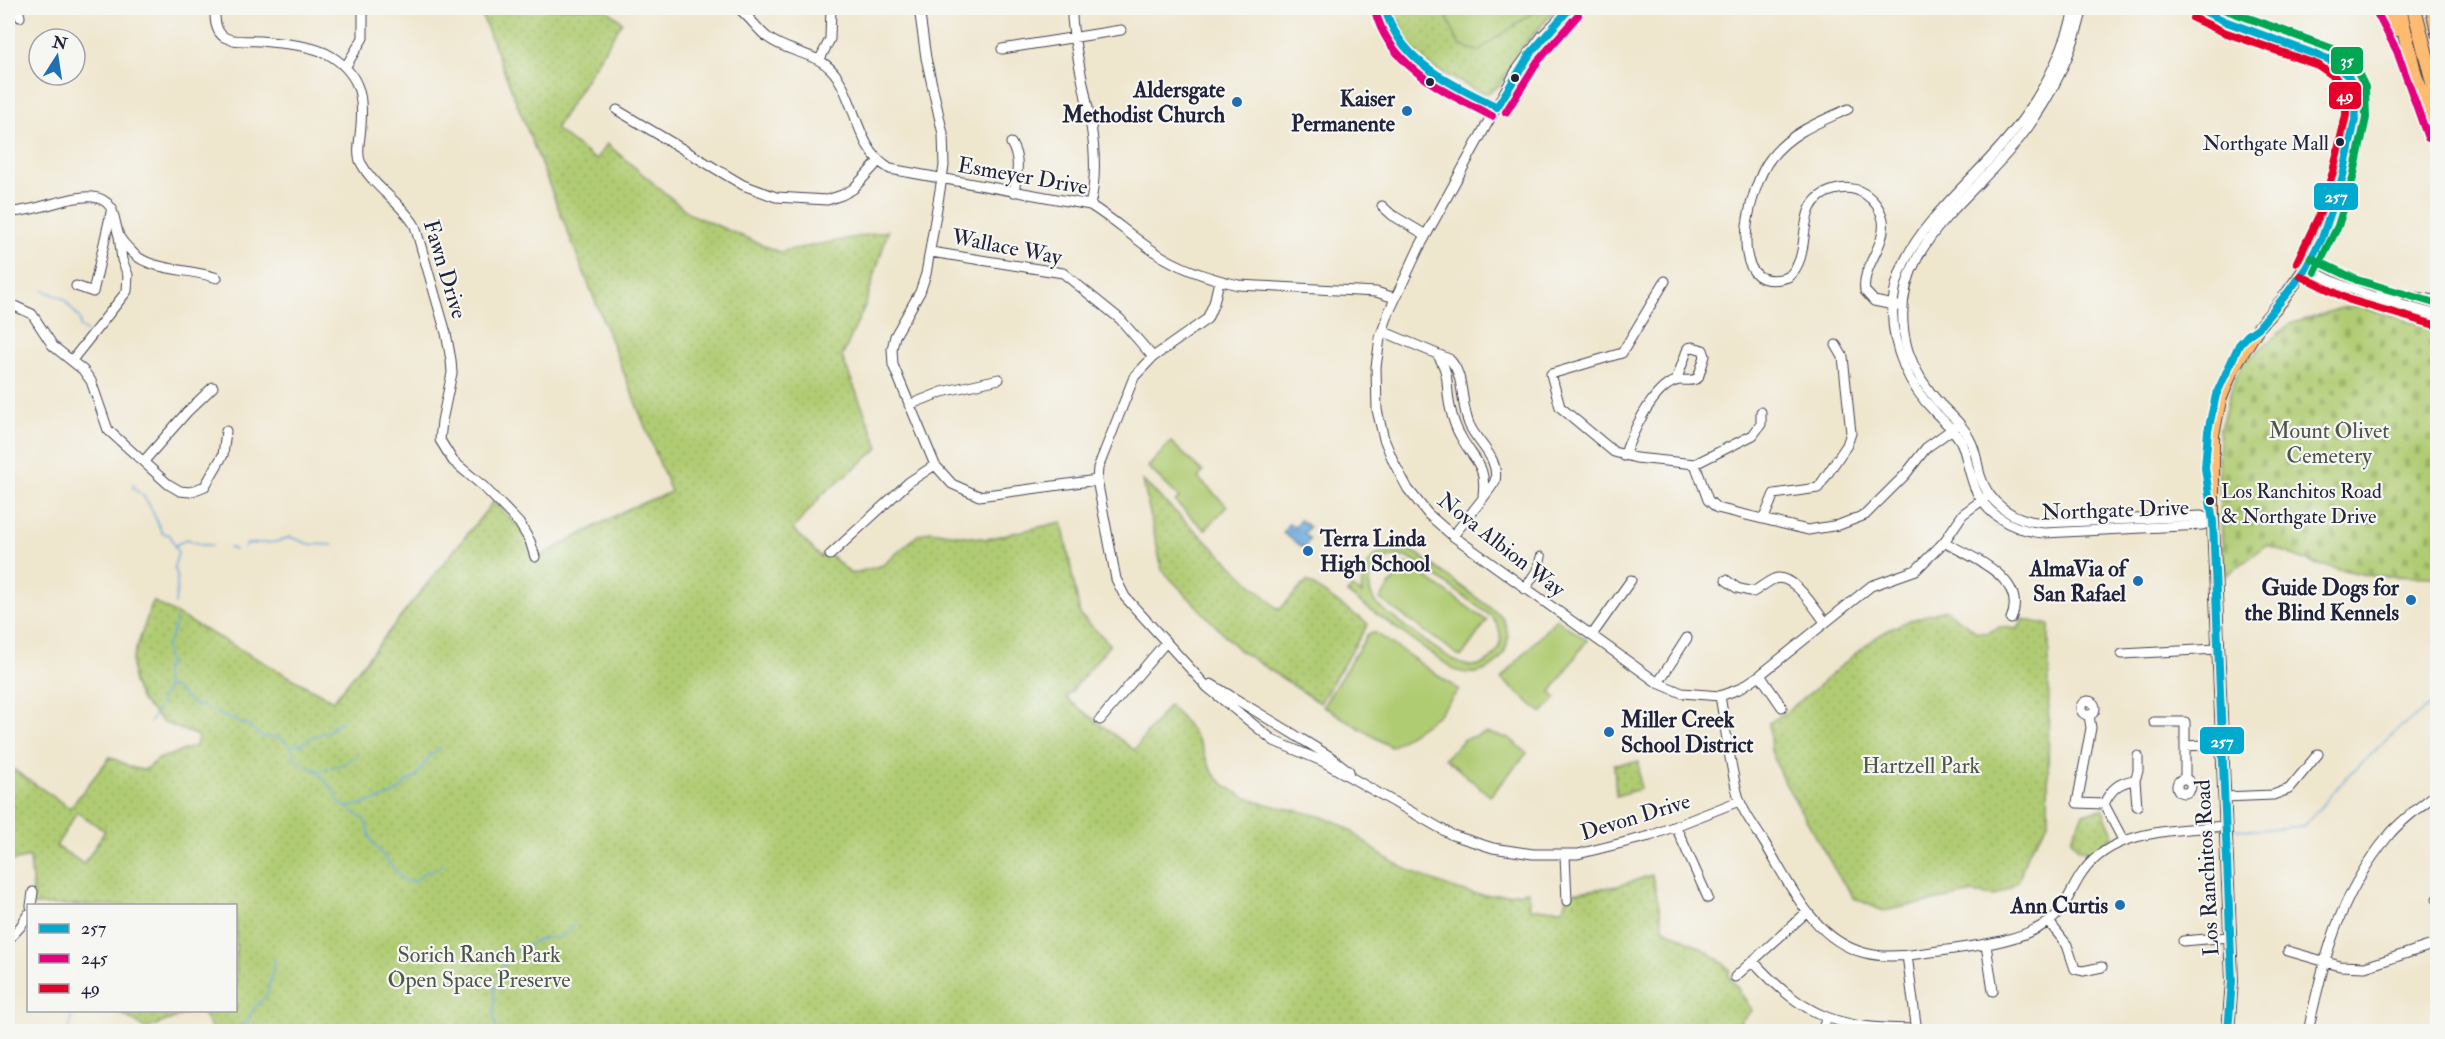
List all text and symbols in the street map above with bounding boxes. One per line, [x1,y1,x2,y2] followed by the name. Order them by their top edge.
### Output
[27,27,87,87] north arrow
[50,32,70,55] text: N
[2330,46,2364,75] line badge: 35
[2340,51,2355,71] text: 35
[1509,72,1521,84] unlabelled marker
[1061,76,1226,129] place label: Aldersgate Methodist Church
[1424,76,1436,88] unlabelled marker
[2328,81,2362,110] line badge: 49
[1291,85,1396,138] place label: Kaiser Permanente
[2336,86,2353,106] text: 49
[1230,95,1244,109] marker: Aldersgate Methodist Church
[1400,104,1414,118] marker: Kaiser Permanente
[2203,131,2329,156] place label: Northgate Mall
[2334,136,2346,148] marker: Northgate Mall
[956,151,1090,201] street label: Esmeyer Drive
[2313,182,2359,211] line badge: 257
[2325,187,2348,207] text: 257
[417,216,473,322] street label: Fawn Drive
[948,222,1065,271] street label: Wallace Way
[2269,417,2389,470] park label: Mount Olivet Cemetery
[2221,479,2382,529] place label: Los Ranchitos Road & Northgate Drive
[1432,486,1571,603] street label: Nova Albion Way
[2041,493,2189,527] street label: Northgate Drive
[2204,495,2216,507] marker: Los Ranchitos Road & Northgate Drive
[1319,525,1431,579] place label: Terra Linda High School
[1301,544,1315,558] marker: Terra Linda High School
[2028,555,2130,608] place label: AlmaVia of San Rafael
[2131,574,2145,588] marker: AlmaVia of San Rafael
[2245,574,2400,627] place label: Guide Dogs for the Blind Kennels
[2404,593,2418,607] marker: Guide Dogs for the Blind Kennels
[1620,706,1754,759] place label: Miller Creek School District
[1602,725,1616,739] marker: Miller Creek School District
[2199,726,2245,755] line badge: 257
[2211,732,2234,752] text: 257
[1862,752,1981,780] park label: Hartzell Park
[2188,779,2226,957] street label: Los Ranchitos Road
[1577,787,1694,847] street label: Devon Drive
[2010,892,2108,920] place label: Ann Curtis
[2113,898,2127,912] marker: Ann Curtis
[27,904,237,1012] legend
[81,917,106,940] text: 257
[388,941,570,995] park label: Sorich Ranch Park Open Space Preserve
[81,947,108,970] text: 245
[81,977,100,1000] text: 49

